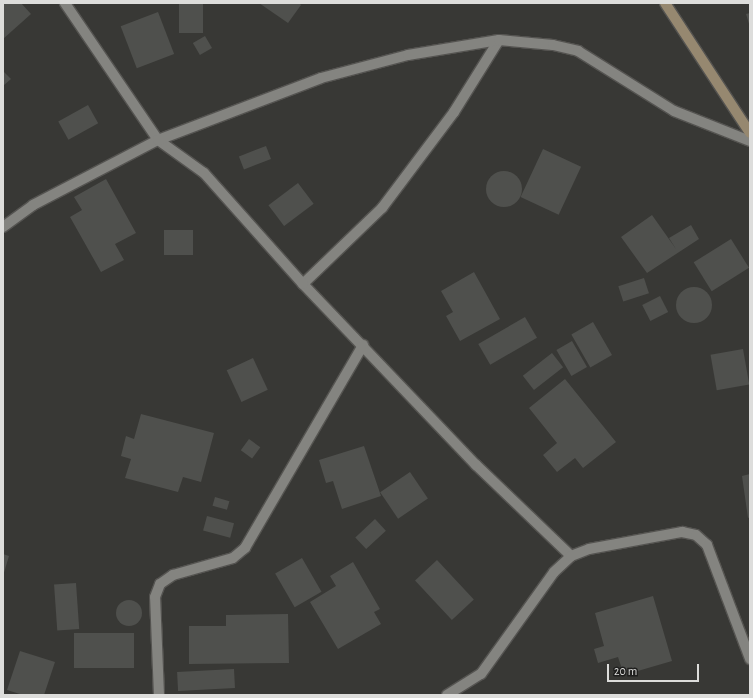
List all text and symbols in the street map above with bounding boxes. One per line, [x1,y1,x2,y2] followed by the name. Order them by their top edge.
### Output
[609,656,701,682] scale bar
[614,665,637,677] text: 20 m

